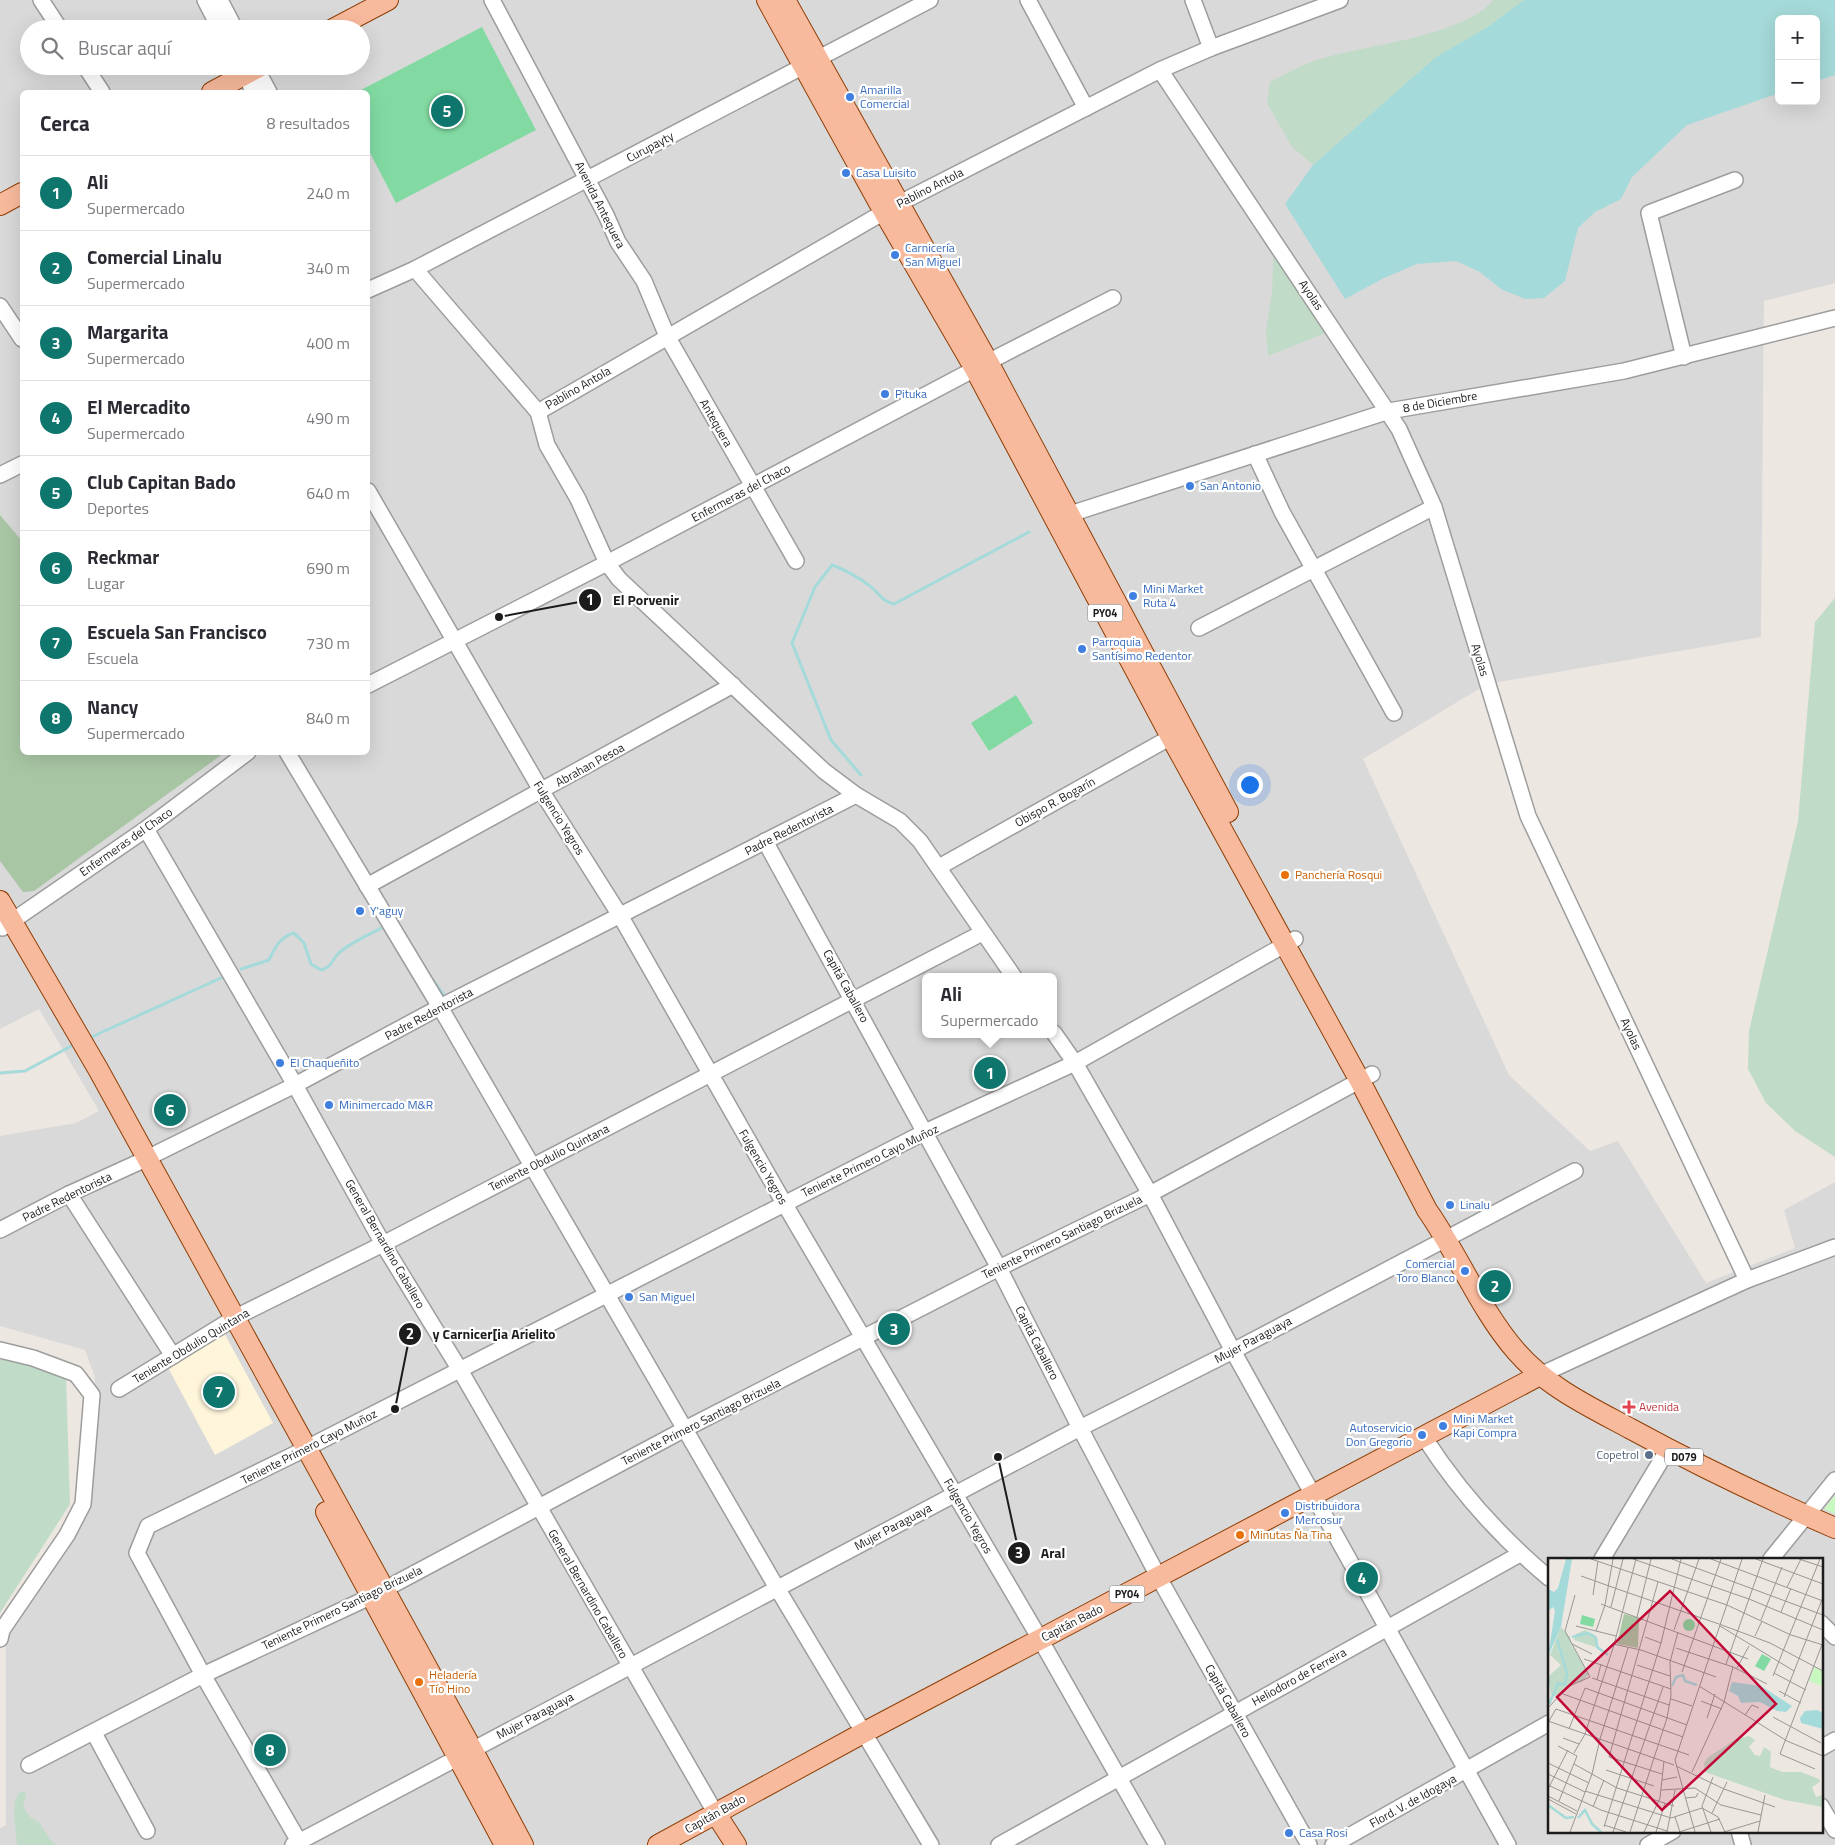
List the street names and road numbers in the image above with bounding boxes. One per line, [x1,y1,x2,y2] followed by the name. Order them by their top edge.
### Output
[623,126,677,167] street label: Curupayty
[570,158,631,252] street label: Avenida Antequera
[893,162,967,213] street label: Pablino Antola
[1294,276,1329,314] street label: Ayolas
[541,361,614,414] street label: Pablino Antola
[1401,386,1479,417] street label: 8 de Diciembre
[695,395,738,450] street label: Antequera
[688,458,794,527] street label: Enfermeras del Chaco
[1088,604,1122,622] road number: PY04
[1467,641,1495,679] street label: Ayolas
[552,738,628,791] street label: Abrahan Pesoa
[1011,772,1099,832] street label: Obispo R. Bogarín
[529,777,590,859] street label: Fulgencio Yegros
[741,799,837,860] street label: Padre Redentorista
[75,802,176,881] street label: Enfermeras del Chaco
[818,946,874,1026] street label: Capitá Caballero
[381,982,476,1045] street label: Padre Redentorista
[1616,1015,1647,1053] street label: Ayolas
[485,1119,612,1196] street label: Teniente Obdulio Quintana
[798,1119,942,1202] street label: Teniente Primero Cayo Muñoz
[734,1125,793,1208] street label: Fulgencio Yegros
[19,1167,115,1226] street label: Padre Redentorista
[340,1175,430,1312] street label: General Bernardino Caballero
[978,1189,1145,1284] street label: Teniente Primero Santiago Brizuela
[1011,1302,1064,1383] street label: Capitá Caballero
[129,1303,253,1388] street label: Teniente Obdulio Quintana
[1211,1311,1295,1368] street label: Mujer Paraguaya
[618,1373,784,1470] street label: Teniente Primero Santiago Brizuela
[237,1404,380,1489] street label: Teniente Primero Cayo Muñoz
[1665,1448,1703,1465] road number: D079
[939,1474,998,1557] street label: Fulgencio Yegros
[851,1498,935,1555] street label: Mujer Paraguaya
[543,1525,633,1662] street label: General Bernardino Caballero
[258,1560,425,1655] street label: Teniente Primero Santiago Brizuela
[1110,1586,1144,1602] road number: PY04
[1038,1599,1106,1646] street label: Capitán Bado
[1248,1643,1350,1711] street label: Heliodoro de Ferreira
[1200,1661,1256,1741] street label: Capitá Caballero
[493,1687,577,1744] street label: Mujer Paraguaya
[1366,1769,1460,1832] street label: Flord. V. de Idogaya
[681,1789,749,1838] street label: Capitán Bado

